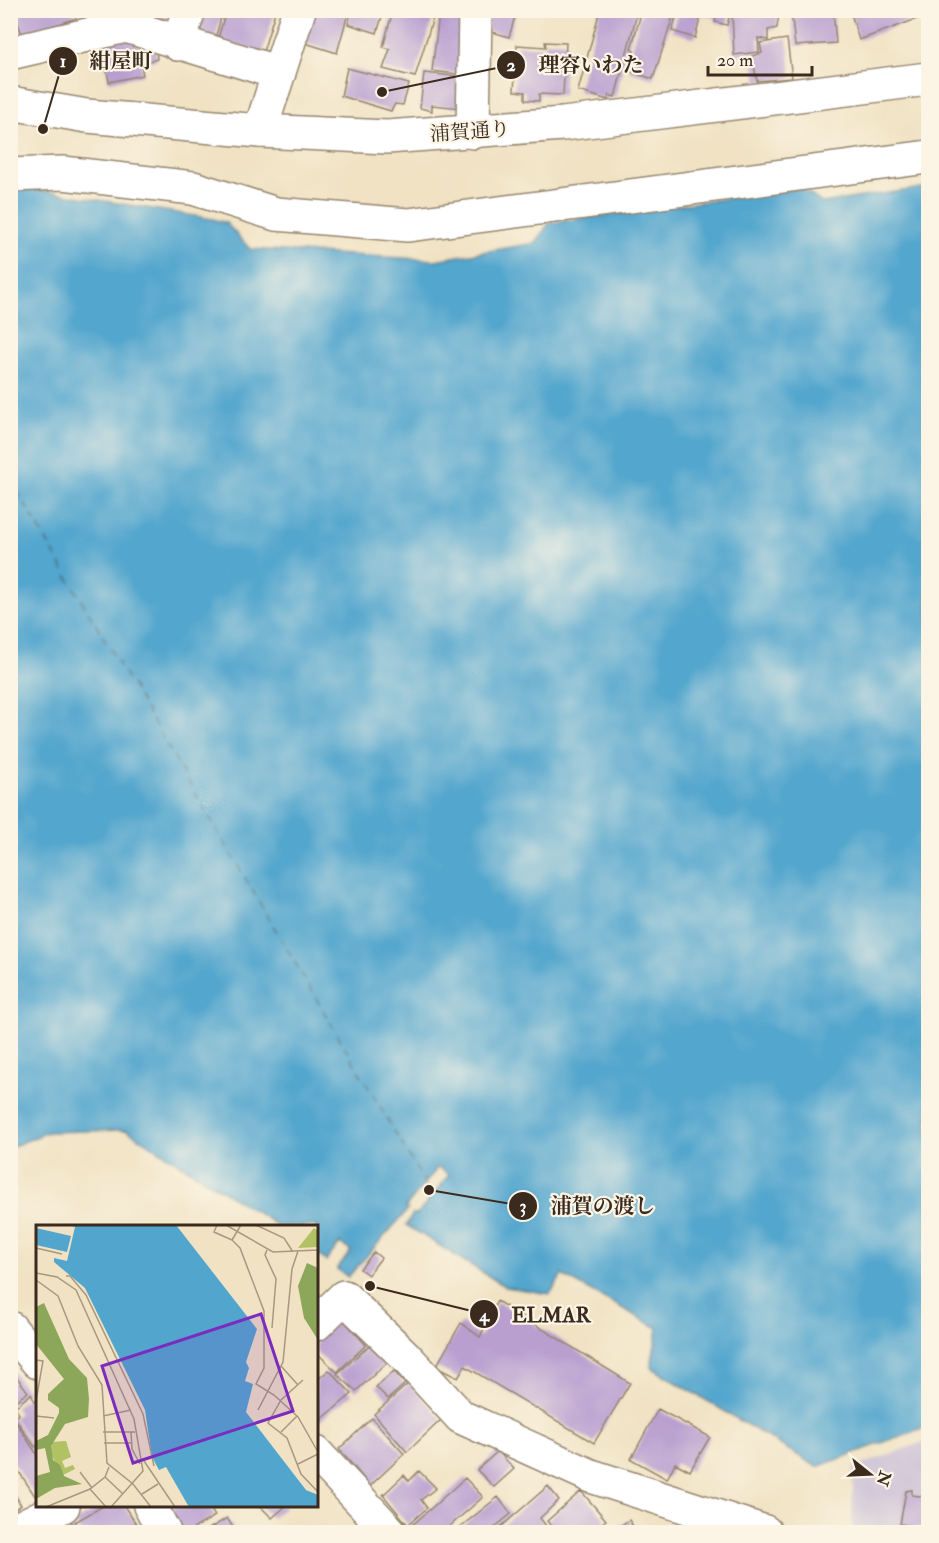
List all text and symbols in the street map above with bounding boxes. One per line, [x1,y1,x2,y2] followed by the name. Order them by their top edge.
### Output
[708,39,812,77] scale bar
[48,41,165,80] callout: 紺屋町
[496,45,655,84] callout: 理容いわた
[90,48,153,75] text: 紺屋町
[717,49,753,72] text: 20 m
[60,50,66,73] text: 1
[539,52,644,79] text: 理容いわた
[506,54,516,77] text: 2
[429,116,511,147] street label: 浦賀通り
[508,1186,667,1225] callout: 浦賀の渡し
[551,1193,656,1220] text: 浦賀の渡し
[520,1195,527,1218] text: 3
[36,1225,318,1507] inset map
[469,1295,602,1334] callout: ELMAR
[511,1302,591,1329] text: ELMAR
[478,1304,490,1327] text: 4
[840,1444,900,1504] north arrow
[871,1467,895,1489] text: N

